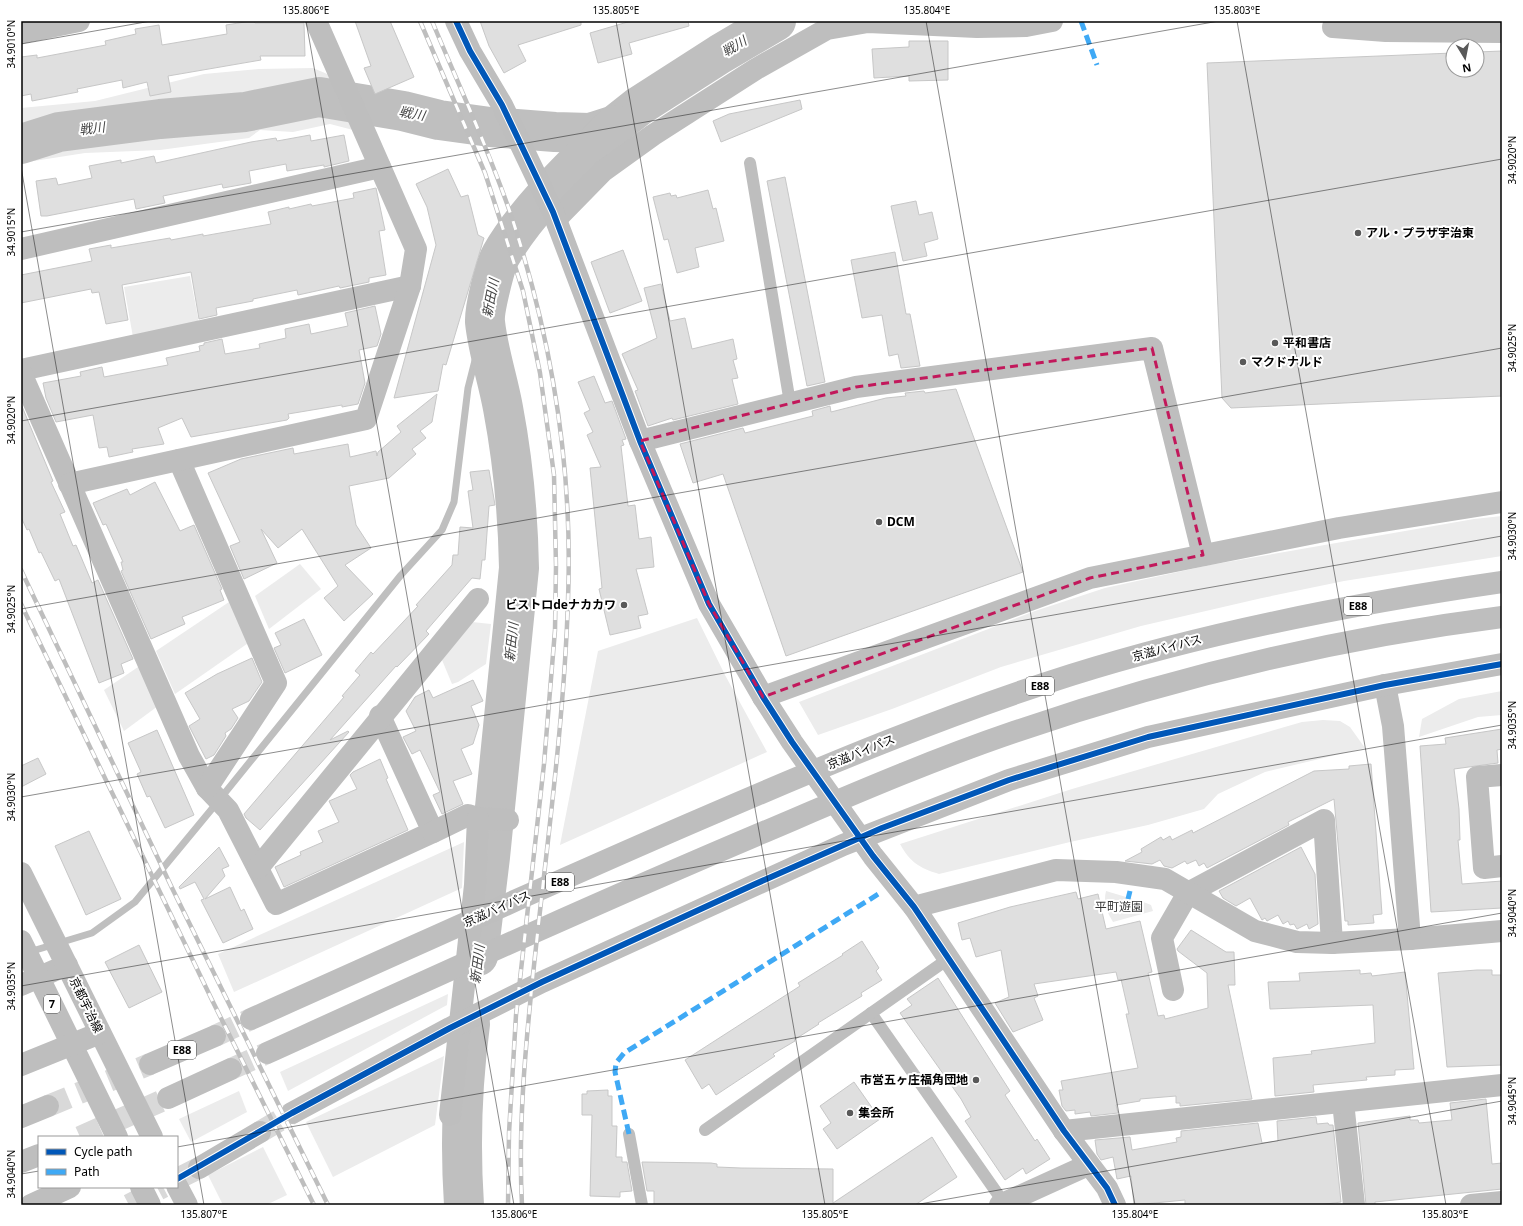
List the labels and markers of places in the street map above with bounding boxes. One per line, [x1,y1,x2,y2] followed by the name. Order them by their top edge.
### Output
[1366,224,1474,241] place label: アル・プラザ宇治東
[1353,228,1363,238] marker: アル・プラザ宇治東
[1283,334,1331,351] place label: 平和書店
[1270,338,1280,348] marker: 平和書店
[1251,353,1323,370] place label: マクドナルド
[1238,357,1248,367] marker: マクドナルド
[887,513,915,530] place label: DCM
[874,517,884,527] marker: DCM
[505,596,616,613] place label: ビストロdeナカカワ
[619,600,629,610] marker: ビストロdeナカカワ
[860,1071,968,1088] place label: 市営五ヶ庄福角団地
[971,1075,981,1085] marker: 市営五ヶ庄福角団地
[858,1104,894,1121] place label: 集会所
[845,1108,855,1118] marker: 集会所

